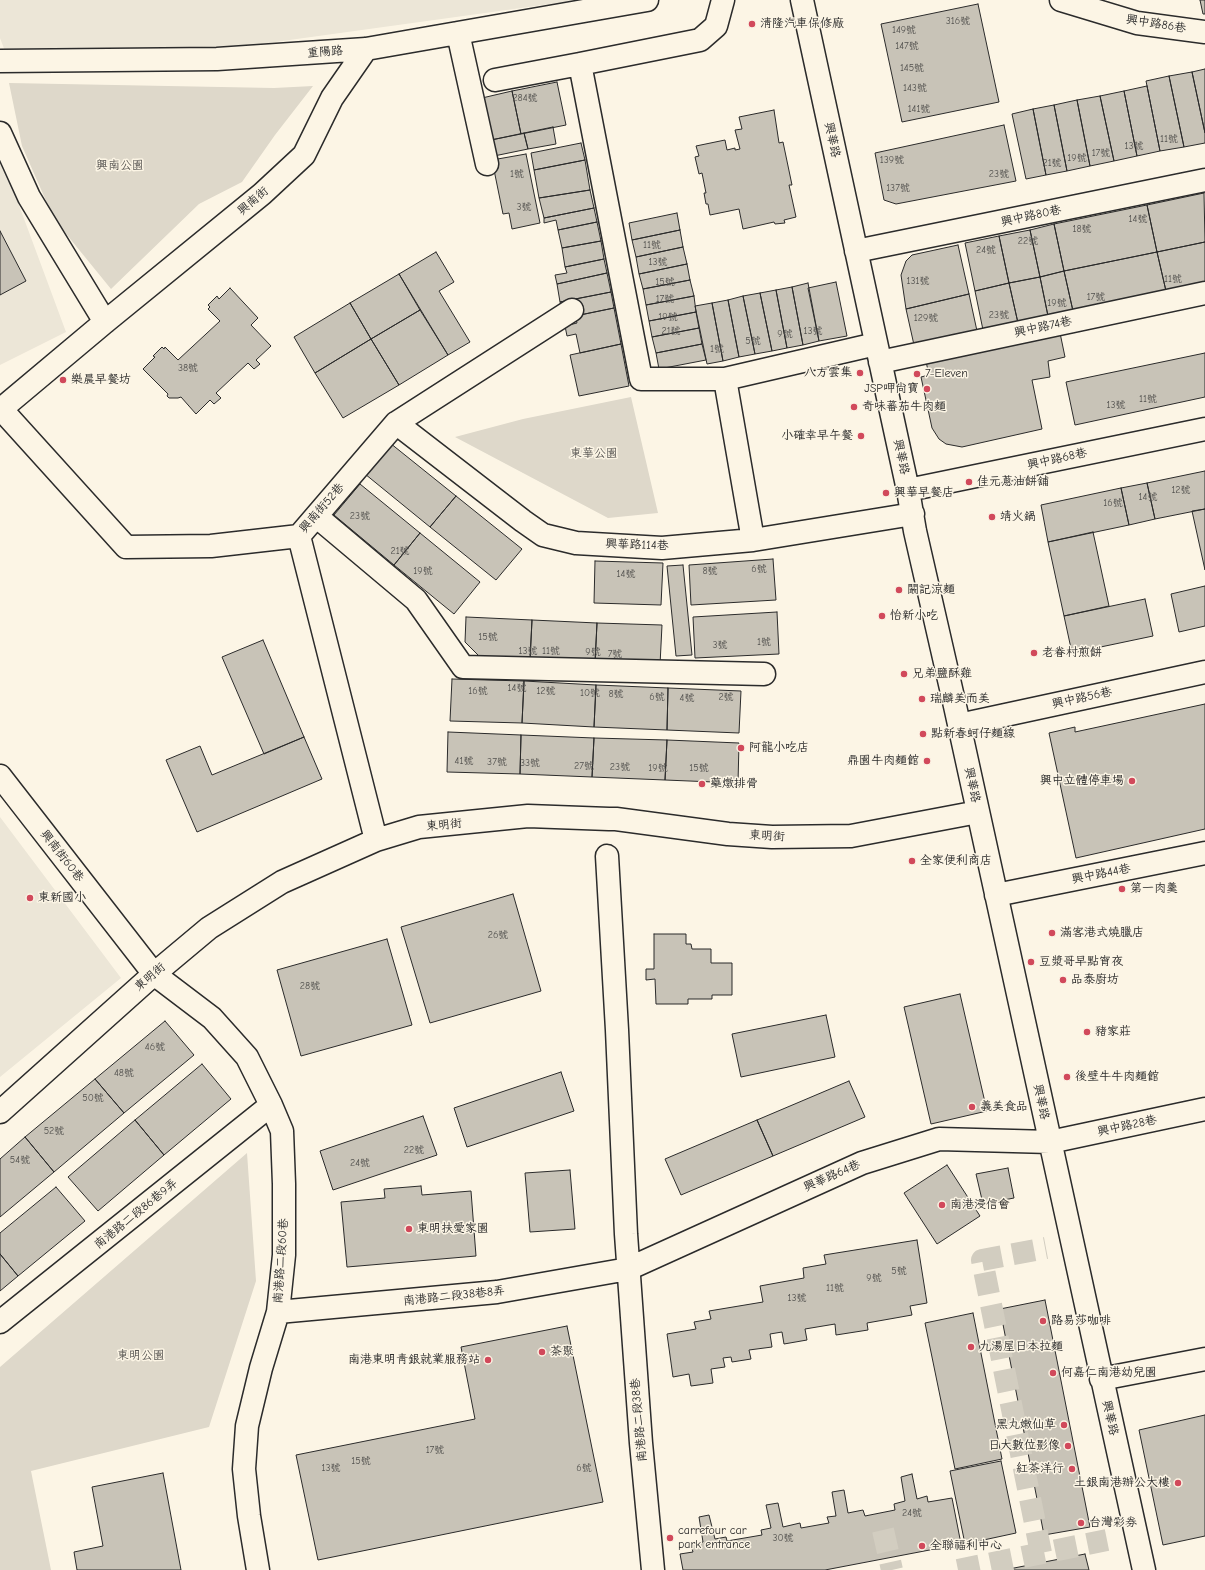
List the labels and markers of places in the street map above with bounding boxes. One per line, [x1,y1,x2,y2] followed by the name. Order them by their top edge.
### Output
[760,17,844,31] place label: 清隆汽車保修廠
[747,19,757,29] marker: 清隆汽車保修廠
[804,366,852,380] place label: 八方雲集
[925,367,968,381] place label: 7-Eleven
[855,368,865,378] marker: 八方雲集
[912,369,922,379] marker: 7-Eleven
[71,373,131,387] place label: 樂晨早餐坊
[58,375,68,385] marker: 樂晨早餐坊
[864,382,919,396] place label: JSP呷尚寶
[922,384,932,394] marker: JSP呷尚寶
[862,400,946,414] place label: 奇味蕃茄牛肉麵
[849,402,859,412] marker: 奇味蕃茄牛肉麵
[781,429,853,443] place label: 小確幸早午餐
[856,431,866,441] marker: 小確幸早午餐
[977,475,1049,489] place label: 佳元蔥油餅舖
[964,477,974,487] marker: 佳元蔥油餅舖
[894,486,954,500] place label: 興華早餐店
[881,488,891,498] marker: 興華早餐店
[1000,510,1036,524] place label: 靖火鍋
[987,512,997,522] marker: 靖火鍋
[907,583,955,597] place label: 闞記涼麵
[894,585,904,595] marker: 闞記涼麵
[890,609,938,623] place label: 怡新小吃
[877,611,887,621] marker: 怡新小吃
[1042,646,1102,660] place label: 老眷村煎餅
[1029,648,1039,658] marker: 老眷村煎餅
[912,667,972,681] place label: 兄弟鹽酥雞
[899,669,909,679] marker: 兄弟鹽酥雞
[930,692,990,706] place label: 瑞麟美而美
[917,694,927,704] marker: 瑞麟美而美
[931,727,1015,741] place label: 點新春蚵仔麵線
[918,729,928,739] marker: 點新春蚵仔麵線
[749,741,809,755] place label: 阿龍小吃店
[736,743,746,753] marker: 阿龍小吃店
[847,754,919,768] place label: 鼎園牛肉麵館
[922,756,932,766] marker: 鼎園牛肉麵館
[1040,774,1124,788] place label: 興中立體停車場
[1127,776,1137,786] marker: 興中立體停車場
[710,777,758,791] place label: 藥燉排骨
[697,779,707,789] marker: 藥燉排骨
[920,854,992,868] place label: 全家便利商店
[907,856,917,866] marker: 全家便利商店
[1130,882,1178,896] place label: 第一肉羹
[1117,884,1127,894] marker: 第一肉羹
[38,891,86,905] place label: 東新國小
[25,893,35,903] marker: 東新國小
[1060,926,1144,940] place label: 滿客港式燒臘店
[1047,928,1057,938] marker: 滿客港式燒臘店
[1039,955,1123,969] place label: 豆漿哥早點宵夜
[1026,957,1036,967] marker: 豆漿哥早點宵夜
[1071,973,1119,987] place label: 品泰廚坊
[1058,975,1068,985] marker: 品泰廚坊
[1095,1025,1131,1039] place label: 豬家莊
[1082,1027,1092,1037] marker: 豬家莊
[1075,1070,1159,1084] place label: 後壁牛牛肉麵館
[1062,1072,1072,1082] marker: 後壁牛牛肉麵館
[980,1100,1028,1114] place label: 義美食品
[967,1102,977,1112] marker: 義美食品
[950,1198,1010,1212] place label: 南港浸信會
[937,1200,947,1210] marker: 南港浸信會
[417,1222,489,1236] place label: 東明扶愛家園
[404,1224,414,1234] marker: 東明扶愛家園
[1051,1314,1111,1328] place label: 路易莎咖啡
[1038,1316,1048,1326] marker: 路易莎咖啡
[979,1340,1063,1354] place label: 九湯屋日本拉麵
[966,1342,976,1352] marker: 九湯屋日本拉麵
[550,1345,574,1359] place label: 茶聚
[537,1347,547,1357] marker: 茶聚
[348,1353,480,1367] place label: 南港東明青銀就業服務站
[483,1355,493,1365] marker: 南港東明青銀就業服務站
[1061,1366,1157,1380] place label: 何嘉仁南港幼兒園
[1048,1368,1058,1378] marker: 何嘉仁南港幼兒園
[996,1418,1056,1432] place label: 黑丸嫩仙草
[1059,1420,1069,1430] marker: 黑丸嫩仙草
[988,1439,1060,1453] place label: 日大數位影像
[1063,1441,1073,1451] marker: 日大數位影像
[1016,1462,1064,1476] place label: 紅茶洋行
[1067,1464,1077,1474] marker: 紅茶洋行
[1074,1476,1170,1490] place label: 土銀南港辦公大樓
[1173,1478,1183,1488] marker: 土銀南港辦公大樓
[1089,1516,1137,1530] place label: 台灣彩券
[1076,1518,1086,1528] marker: 台灣彩券
[678,1524,750,1552] place label: carrefour car park entrance
[665,1533,675,1543] marker: carrefour car park entrance
[930,1539,1002,1553] place label: 全聯福利中心
[917,1541,927,1551] marker: 全聯福利中心

